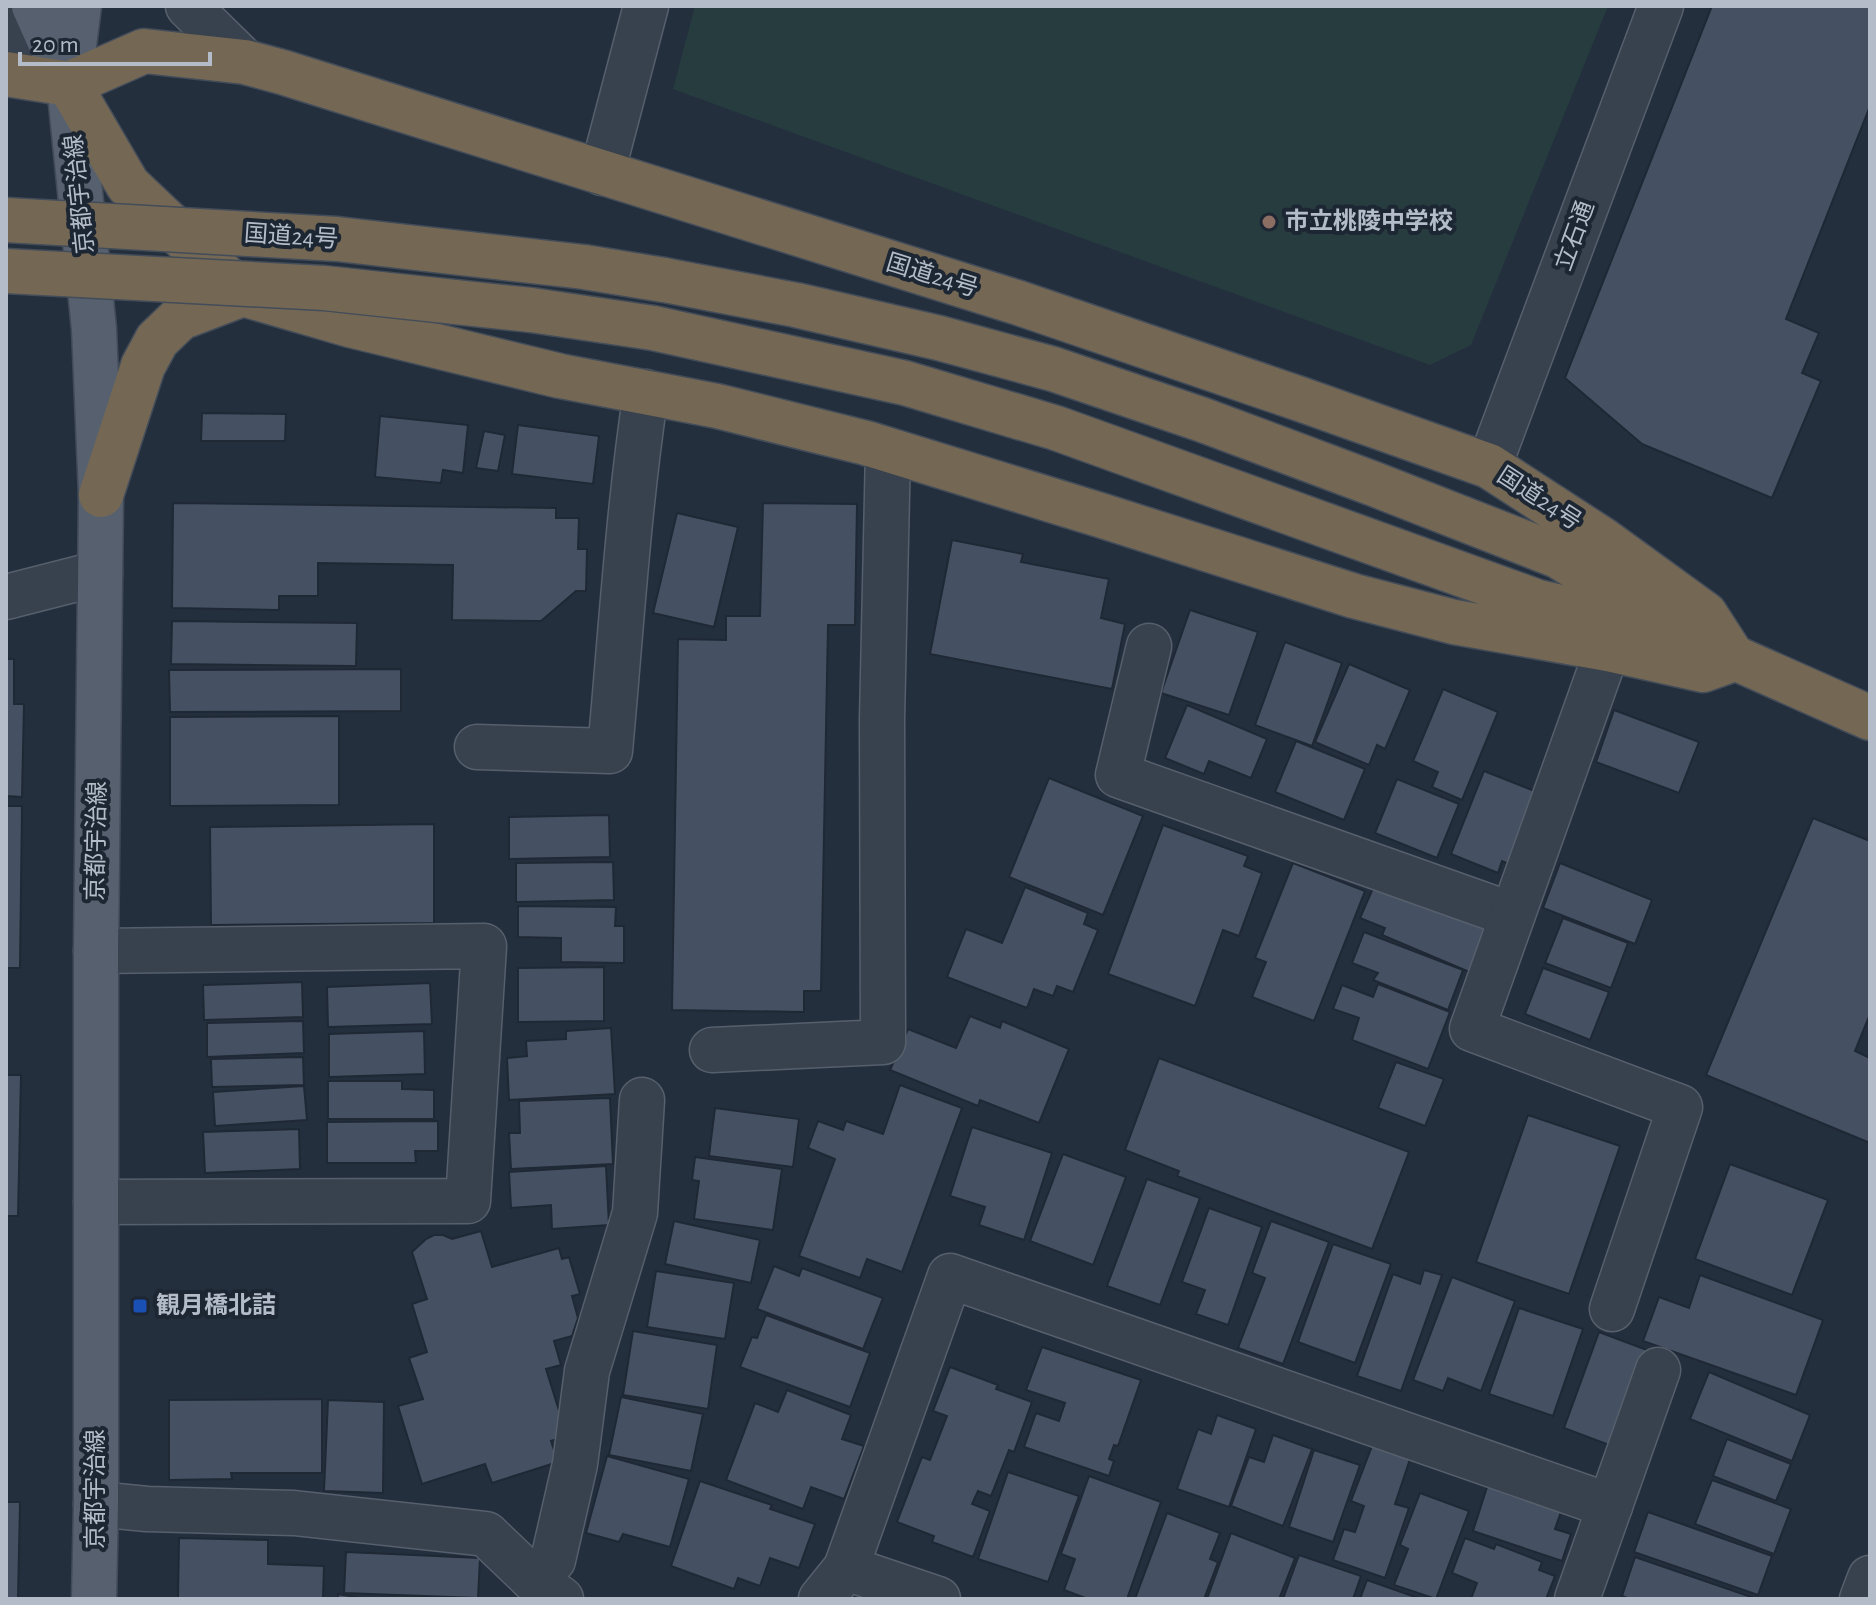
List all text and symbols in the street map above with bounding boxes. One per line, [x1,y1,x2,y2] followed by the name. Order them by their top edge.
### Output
[20,16,210,66] scale bar
[32,33,79,57] text: 20 m
[60,133,98,255] street label: 京都宇治線
[1550,198,1599,274] street label: 立石通
[1285,208,1453,234] place label: 市立桃陵中学校
[1260,213,1278,231] marker: 市立桃陵中学校
[243,220,339,252] street label: 国道24号
[883,249,981,301] street label: 国道24号
[1493,462,1586,535] street label: 国道24号
[82,781,110,901] street label: 京都宇治線
[156,1292,276,1318] place label: 観月橋北詰
[131,1297,149,1315] marker: 観月橋北詰
[82,1429,108,1549] street label: 京都宇治線

